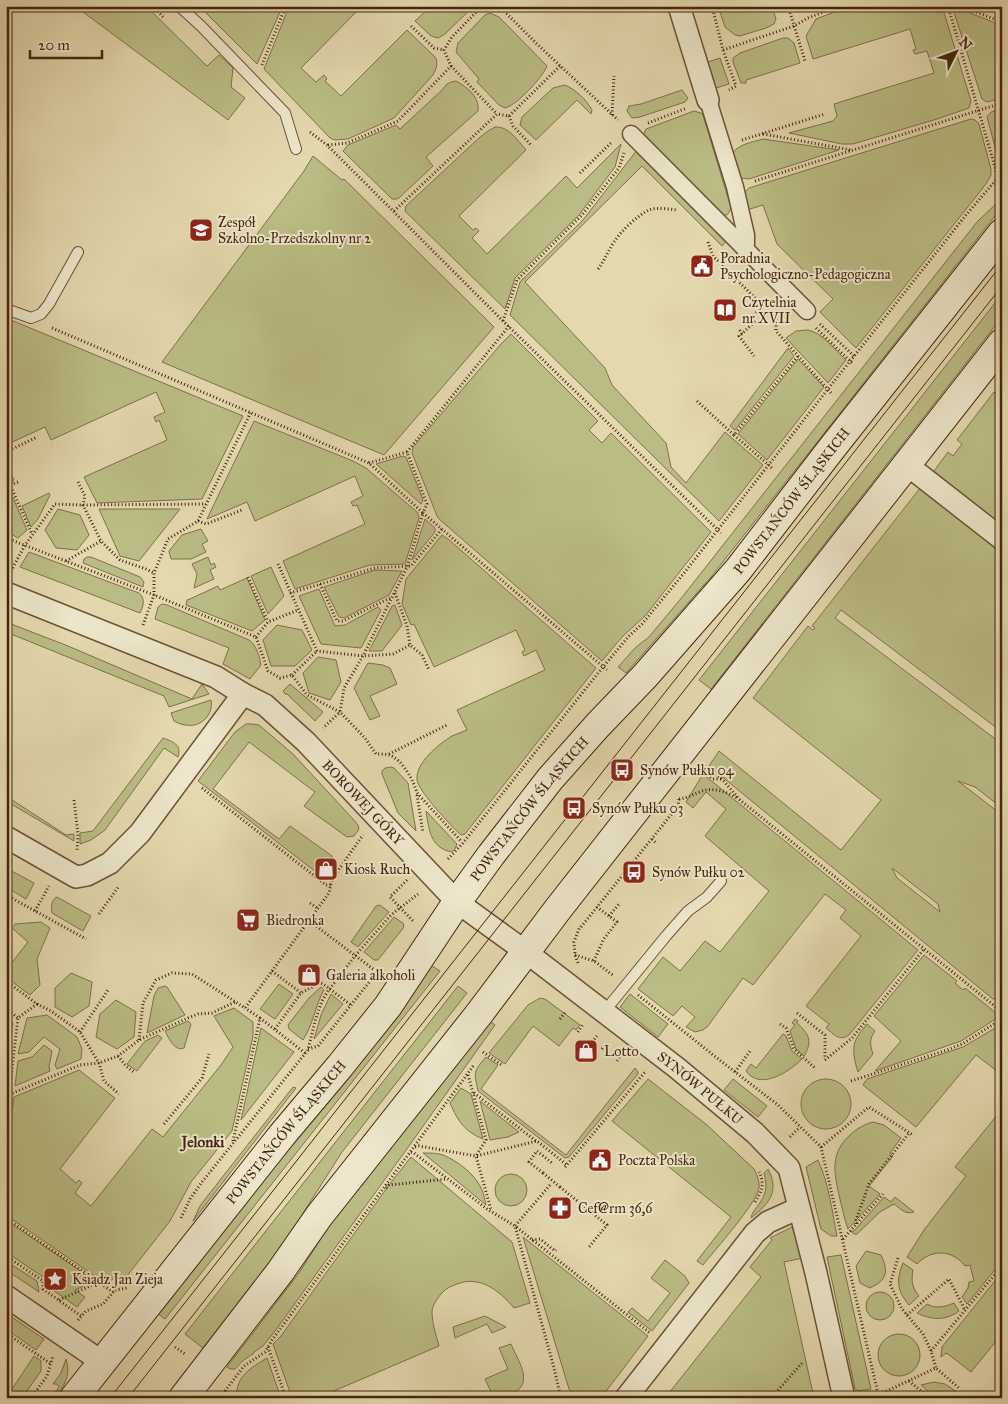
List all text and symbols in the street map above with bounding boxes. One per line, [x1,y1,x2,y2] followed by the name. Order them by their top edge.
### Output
[30,28,102,60] scale bar
[930,28,980,78] north arrow
[955,34,976,54] text: N
[38,36,70,54] text: 20 m
[218,214,371,247] place label: Zespół Szkolno-Przedszkolny nr 2
[188,217,214,243] school or university icon: Zespół Szkolno-Przedszkolny nr 2
[720,250,891,283] place label: Poradnia Psychologiczno-Pedagogiczna
[689,253,715,279] public building icon: Poradnia Psychologiczno-Pedagogiczna
[742,294,797,327] place label: Czytelnia nr XVII
[712,297,738,323] library icon: Czytelnia nr XVII
[730,424,853,577] street label: POWSTAŃCÓW ŚLĄSKICH
[466,733,592,885] street label: POWSTAŃCÓW ŚLĄSKICH
[319,756,408,849] street label: BOROWEJ GÓRY
[609,757,635,783] bus stop icon: Synów Pułku 04
[640,762,735,779] place label: Synów Pułku 04
[561,795,587,821] bus stop icon: Synów Pułku 03
[592,800,683,817] place label: Synów Pułku 03
[313,856,339,882] shop icon: Kiosk Ruch
[621,859,647,885] bus stop icon: Synów Pułku 02
[344,861,411,878] place label: Kiosk Ruch
[652,864,745,881] place label: Synów Pułku 02
[235,907,261,933] supermarket icon: Biedronka
[266,912,324,929] place label: Biedronka
[296,962,322,988] shop icon: Galeria alkoholi
[326,967,416,984] place label: Galeria alkoholi
[573,1038,599,1064] shop icon: Lotto
[604,1043,639,1060] place label: Lotto
[654,1048,747,1129] street label: SYNÓW PUŁKU
[222,1057,350,1207] street label: POWSTAŃCÓW ŚLĄSKICH
[180,1133,225,1152] district label: Jelonki
[587,1147,613,1173] public building icon: Poczta Polska
[618,1152,695,1169] place label: Poczta Polska
[547,1195,573,1221] pharmacy icon: Cef@rm 36,6
[578,1200,653,1217] place label: Cef@rm 36,6
[42,1266,68,1292] place icon: Ksiądz Jan Zieja
[72,1271,163,1289] place label: Ksiądz Jan Zieja

